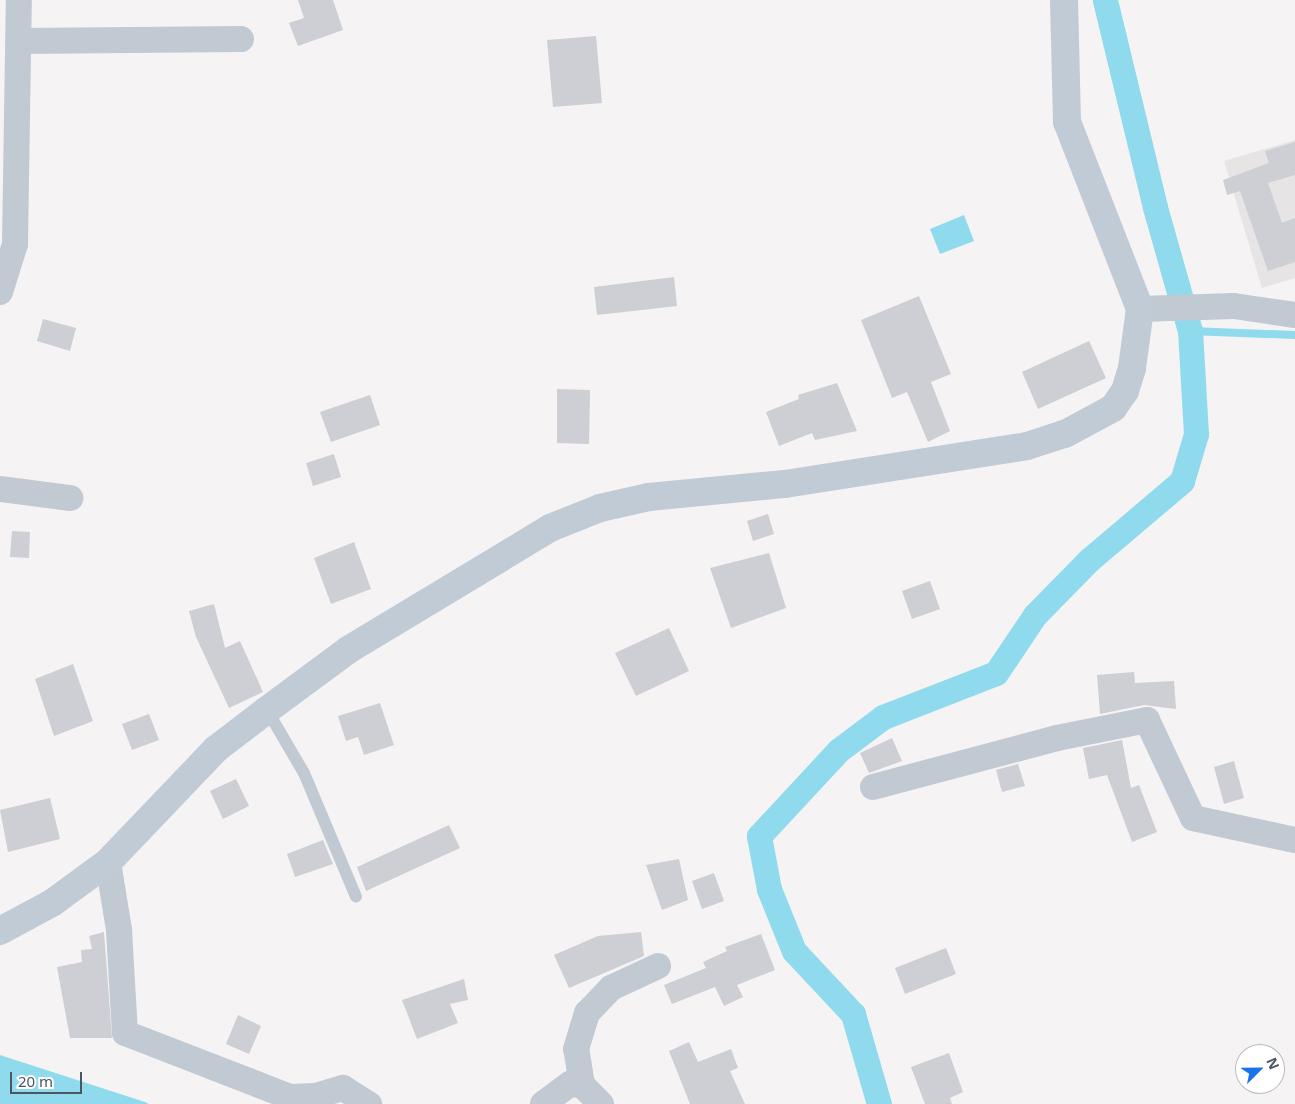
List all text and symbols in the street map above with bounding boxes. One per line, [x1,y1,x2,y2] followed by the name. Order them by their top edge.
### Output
[1235,1044,1285,1094] north arrow
[1262,1054,1284,1072] text: N
[12,1062,85,1094] scale bar
[18,1071,53,1091] text: 20 m

